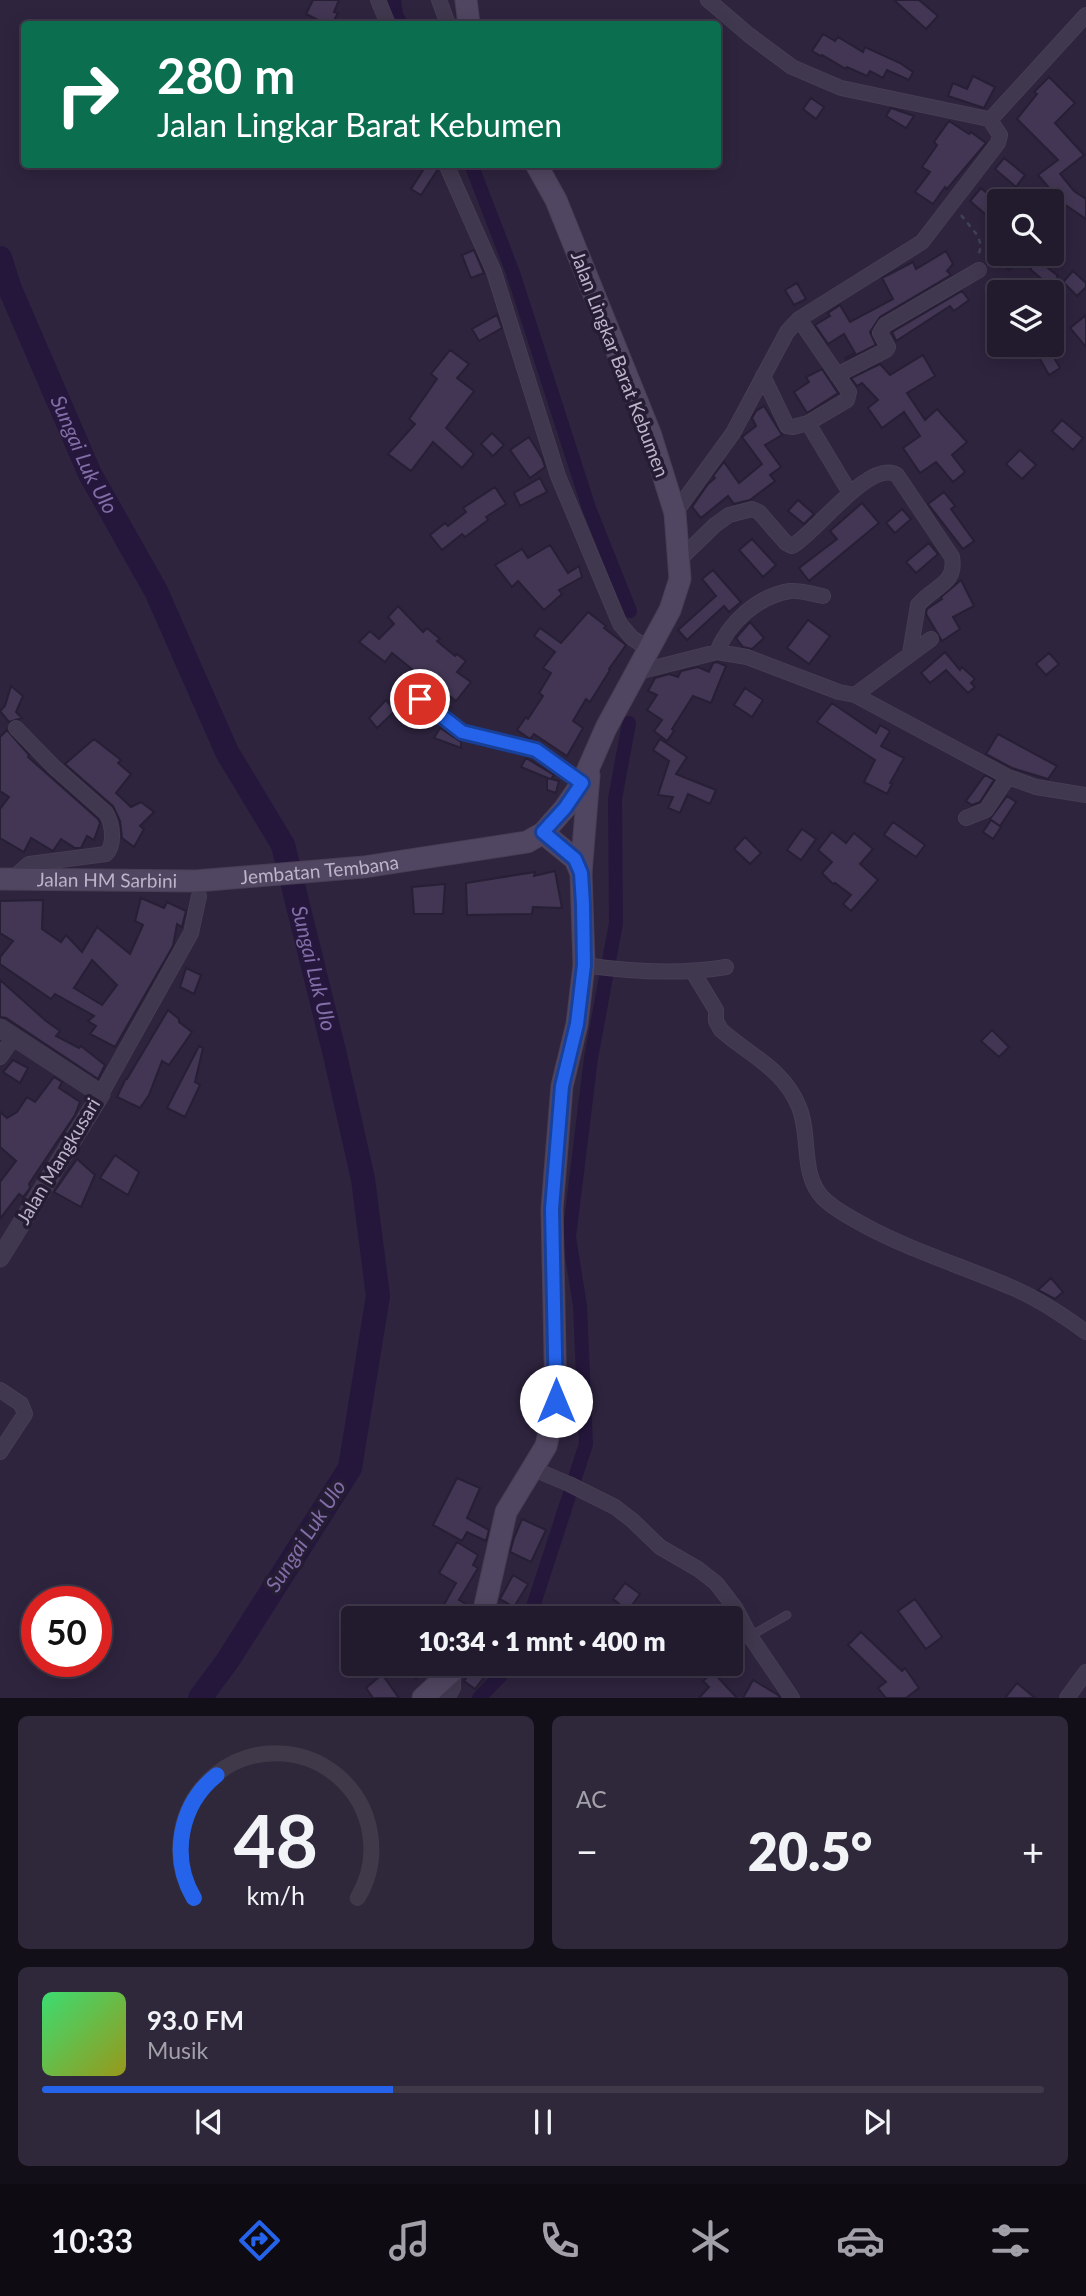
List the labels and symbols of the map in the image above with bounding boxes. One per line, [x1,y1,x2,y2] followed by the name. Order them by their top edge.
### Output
[567,247,674,480] street label: Jalan Lingkar Barat Kebumen
[46,391,124,518] water label: Sungai Luk Ulo
[390,669,450,729] pin
[239,850,400,888] street label: Jembatan Tembana
[37,867,177,892] street label: Jalan HM Sarbini
[287,903,343,1033] water label: Sungai Luk Ulo
[11,1093,104,1228] street label: Jalan Mangkusari
[519,1364,593,1438] position arrow
[259,1475,350,1596] water label: Sungai Luk Ulo
[21,1586,112,1677] speed limit sign: 50

